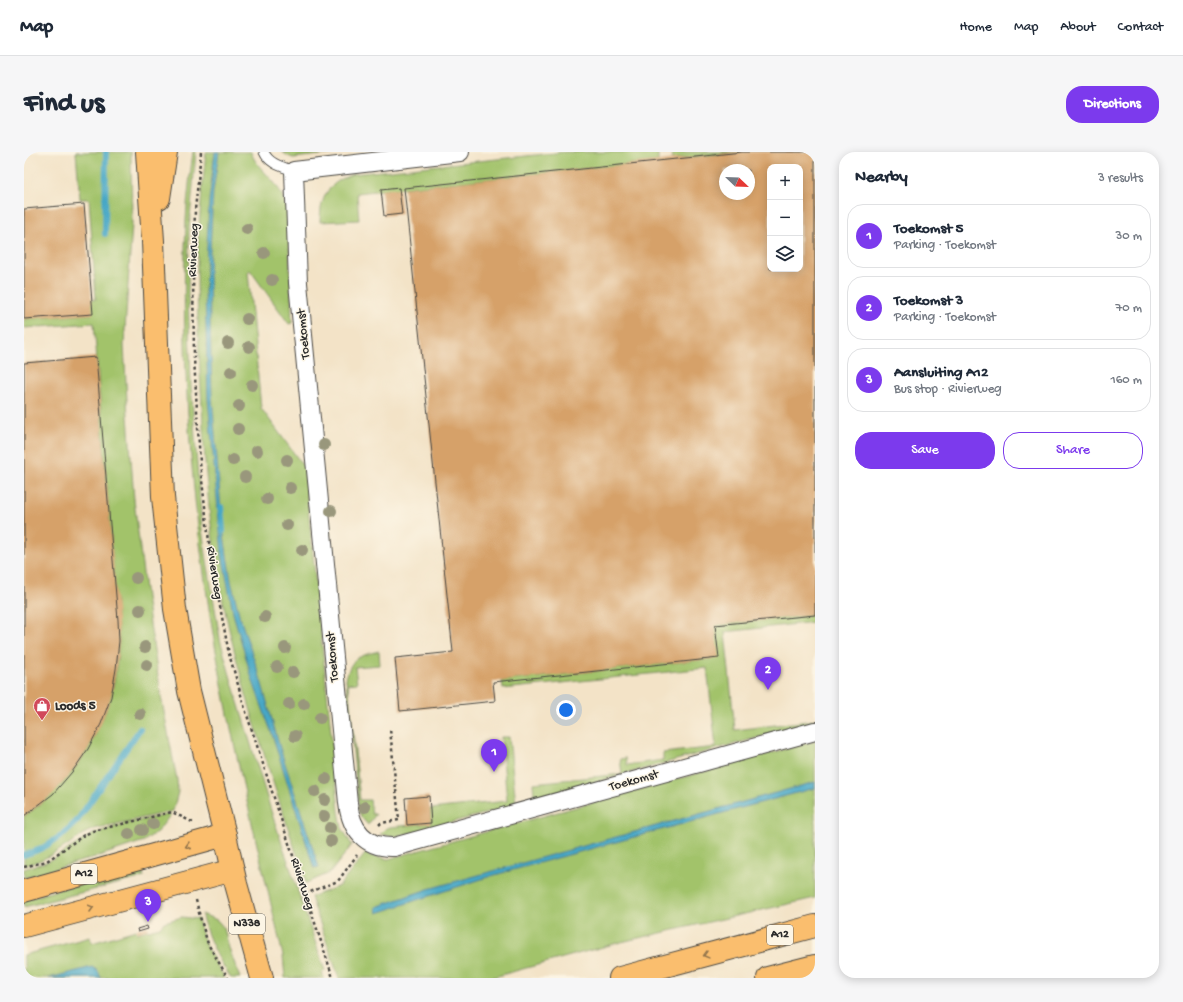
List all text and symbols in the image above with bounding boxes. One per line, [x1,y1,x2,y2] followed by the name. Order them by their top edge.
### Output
[20,16,53,39] text: Map
[960,19,992,36] text: Home
[1014,19,1038,36] text: Map
[1060,19,1096,36] text: About
[1118,19,1163,36] text: Contact
[1066,86,1159,123] button: Directions
[24,88,104,121] text: Find us
[719,164,755,200] north arrow
[767,164,803,272] map controls
[767,164,803,200] button: +
[855,168,908,188] text: Nearby
[1098,171,1143,186] text: 3 results
[767,200,803,236] button: −
[894,220,964,238] text: Toekomst 5
[186,223,202,277] street label: Rivierweg
[866,229,872,244] text: 1
[1116,229,1142,244] text: 30 m
[767,236,803,272] button: layers
[894,238,996,253] text: Parking · Toekomst
[894,292,963,310] text: Toekomst 3
[866,301,872,316] text: 2
[1116,301,1142,316] text: 70 m
[294,307,314,361] street label: Toekomst
[894,310,996,325] text: Parking · Toekomst
[894,364,988,382] text: Aansluiting A12
[866,373,872,388] text: 3
[1110,373,1142,388] text: 160 m
[894,382,1002,397] text: Bus stop · Rivierweg
[855,432,995,469] button: Save
[1003,432,1143,469] button: Share
[202,545,226,601] street label: Rivierweg
[323,630,343,684] street label: Toekomst
[755,657,781,690] pin: 2
[32,696,52,721] shop icon: Loods 5
[55,699,96,714] place label: Loods 5
[556,700,576,720] your location
[481,739,507,772] pin: 1
[607,766,662,795] street label: Toekomst
[185,841,192,850] one-way arrow
[287,856,317,912] street label: Rivierweg
[71,864,97,884] road number: A12
[135,889,161,922] pin: 3
[88,904,95,913] one-way arrow
[229,914,265,934] road number: N338
[767,925,793,945] road number: A12
[703,950,710,959] one-way arrow

